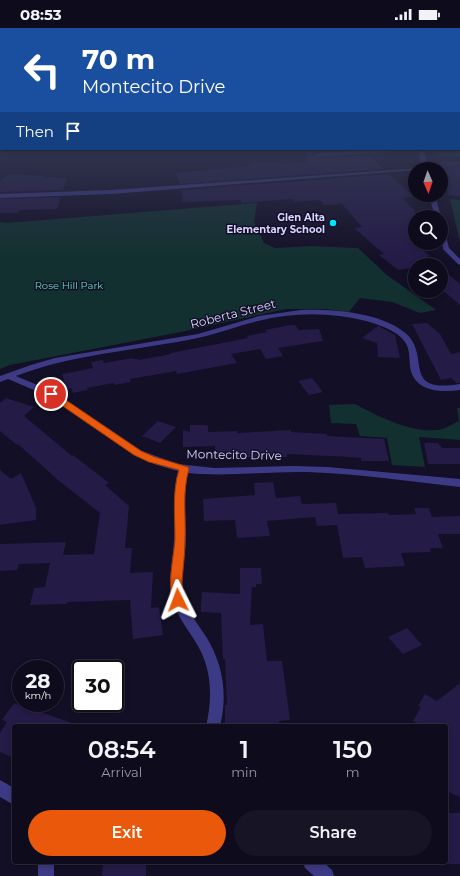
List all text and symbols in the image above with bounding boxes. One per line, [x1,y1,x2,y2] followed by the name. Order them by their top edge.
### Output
[20,5,62,24] text: 08:53
[82,42,155,76] text: 70 m
[16,44,68,96] icon: left
[82,76,225,98] text: Montecito Drive
[62,120,84,142] icon: arrive
[16,122,54,141] text: Then
[408,162,448,202] north arrow
[408,162,448,298] map controls
[408,210,448,250] button: search
[226,211,325,236] place label: Glen Alta Elementary School
[328,218,338,228] marker: Glen Alta Elementary School
[408,258,448,298] button: layers
[35,279,103,292] park label: Rose Hill Park
[189,296,277,331] street label: Roberta Street
[34,377,68,411] pin
[40,383,62,405] icon: arrive
[186,446,282,463] street label: Montecito Drive
[157,579,199,621] position arrow
[72,660,124,712] speed limit sign: 30
[26,669,51,693] text: 28
[25,689,51,702] text: km/h
[88,735,156,764] text: 08:54
[240,735,249,764] text: 1
[333,735,372,764] text: 150
[101,764,142,780] text: Arrival
[231,764,257,780] text: min
[346,764,360,780] text: m
[28,810,226,856] button: Exit
[234,810,432,856] button: Share

